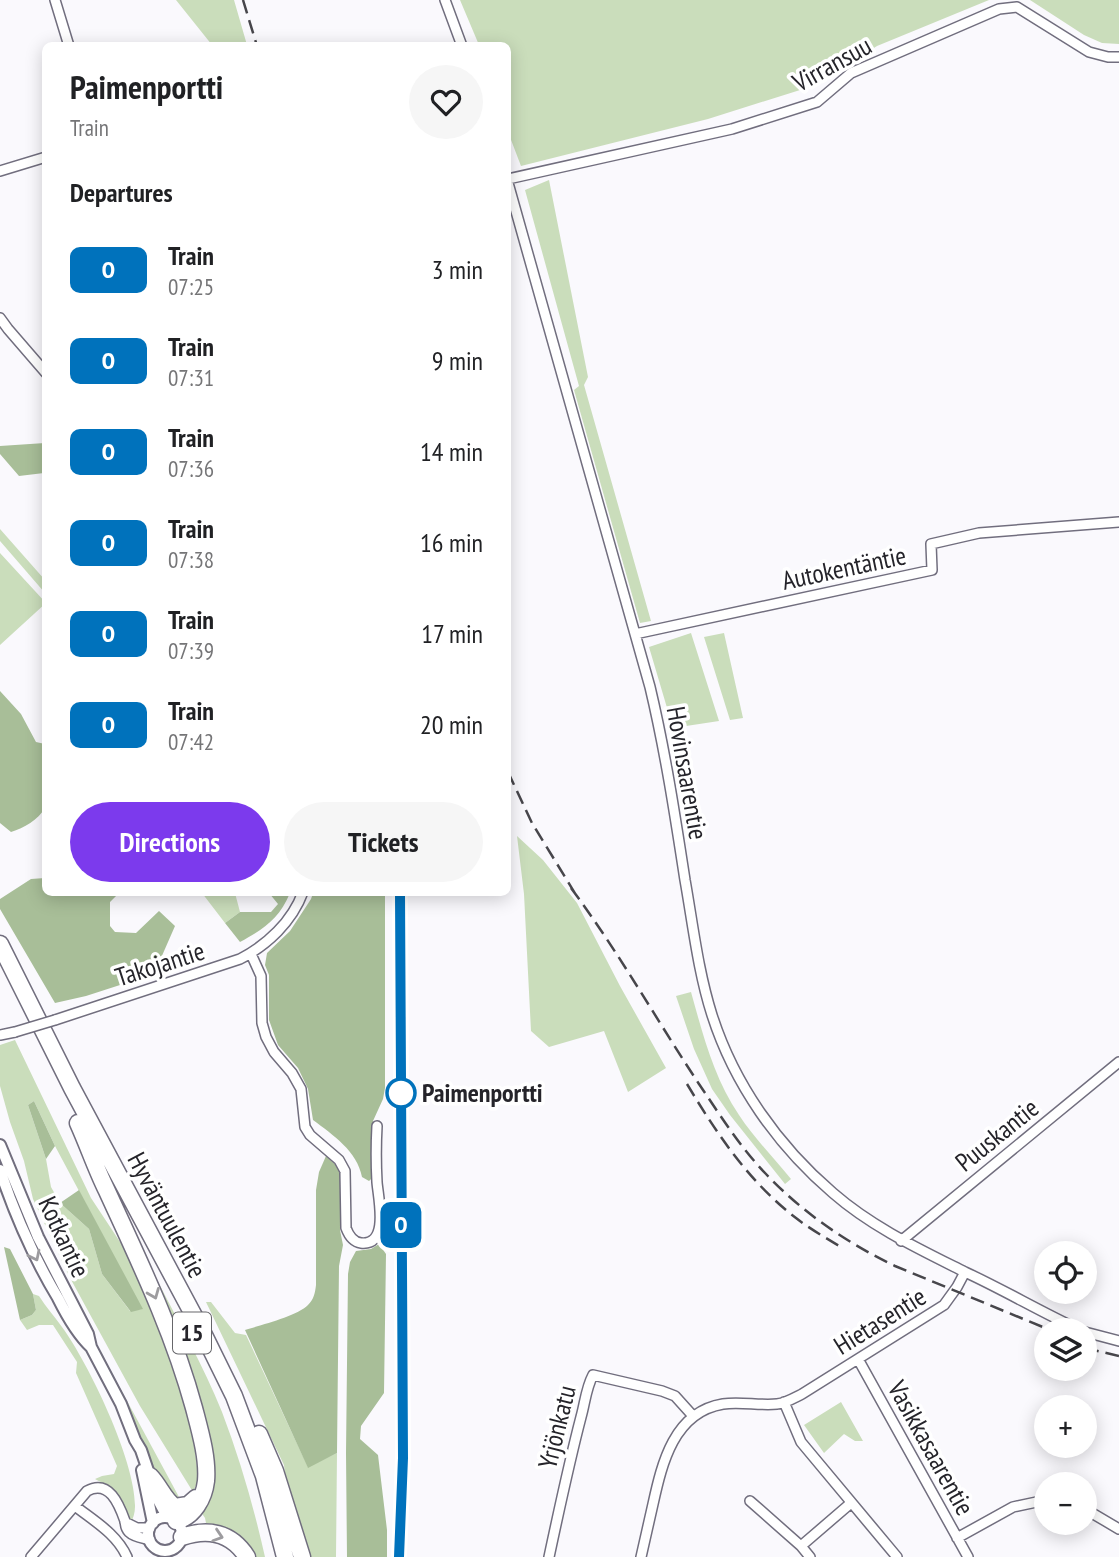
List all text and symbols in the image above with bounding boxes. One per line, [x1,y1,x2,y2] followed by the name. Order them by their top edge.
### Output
[786,29,877,99] street label: Virransuu
[70,65,223,108] text: Paimenportti
[409,65,483,139] button: heart
[70,113,109,142] text: Train
[70,176,173,209] text: Departures
[168,239,214,272] text: Train
[432,253,483,286] text: 3 min
[102,254,115,285] text: O
[168,272,214,301] text: 07:25
[168,330,214,363] text: Train
[432,344,483,377] text: 9 min
[102,345,115,376] text: O
[168,363,214,392] text: 07:31
[168,421,214,454] text: Train
[420,435,483,468] text: 14 min
[102,436,115,467] text: O
[168,454,214,483] text: 07:36
[168,512,214,545] text: Train
[420,526,483,559] text: 16 min
[102,527,115,558] text: O
[779,538,909,597] street label: Autokentäntie
[168,545,214,574] text: 07:38
[168,603,214,636] text: Train
[421,617,483,650] text: 17 min
[102,618,115,649] text: O
[168,636,214,665] text: 07:39
[168,694,214,727] text: Train
[660,704,715,842] street label: Hovinsaarentie
[420,708,483,741] text: 20 min
[102,709,115,740] text: O
[168,727,214,756] text: 07:42
[70,802,270,882] button: Directions
[284,802,483,882] button: Tickets
[111,934,209,993] street label: Takojantie
[422,1076,543,1109] place label: Paimenportti
[386,1078,416,1108] marker: Paimenportti
[948,1091,1045,1178] street label: Puuskantie
[121,1146,214,1283] street label: Hyväntuulentie
[31,1191,98,1283] street label: Kotkantie
[378,1202,424,1248] line badge: O
[394,1209,408,1240] text: O
[1034,1241,1097,1535] map controls
[1034,1241,1097,1304] button: locate
[27,1249,41,1261] one-way arrow
[828,1279,932,1362] street label: Hietasentie
[146,1287,160,1300] one-way arrow
[173,1312,211,1353] road number: 15
[1034,1318,1097,1381] button: layers
[880,1374,982,1521] street label: Vasikkasaarentie
[530,1382,583,1472] street label: Yrjönkatu
[1034,1395,1097,1458] button: +
[1034,1472,1097,1535] button: −
[211,1527,223,1542] one-way arrow

